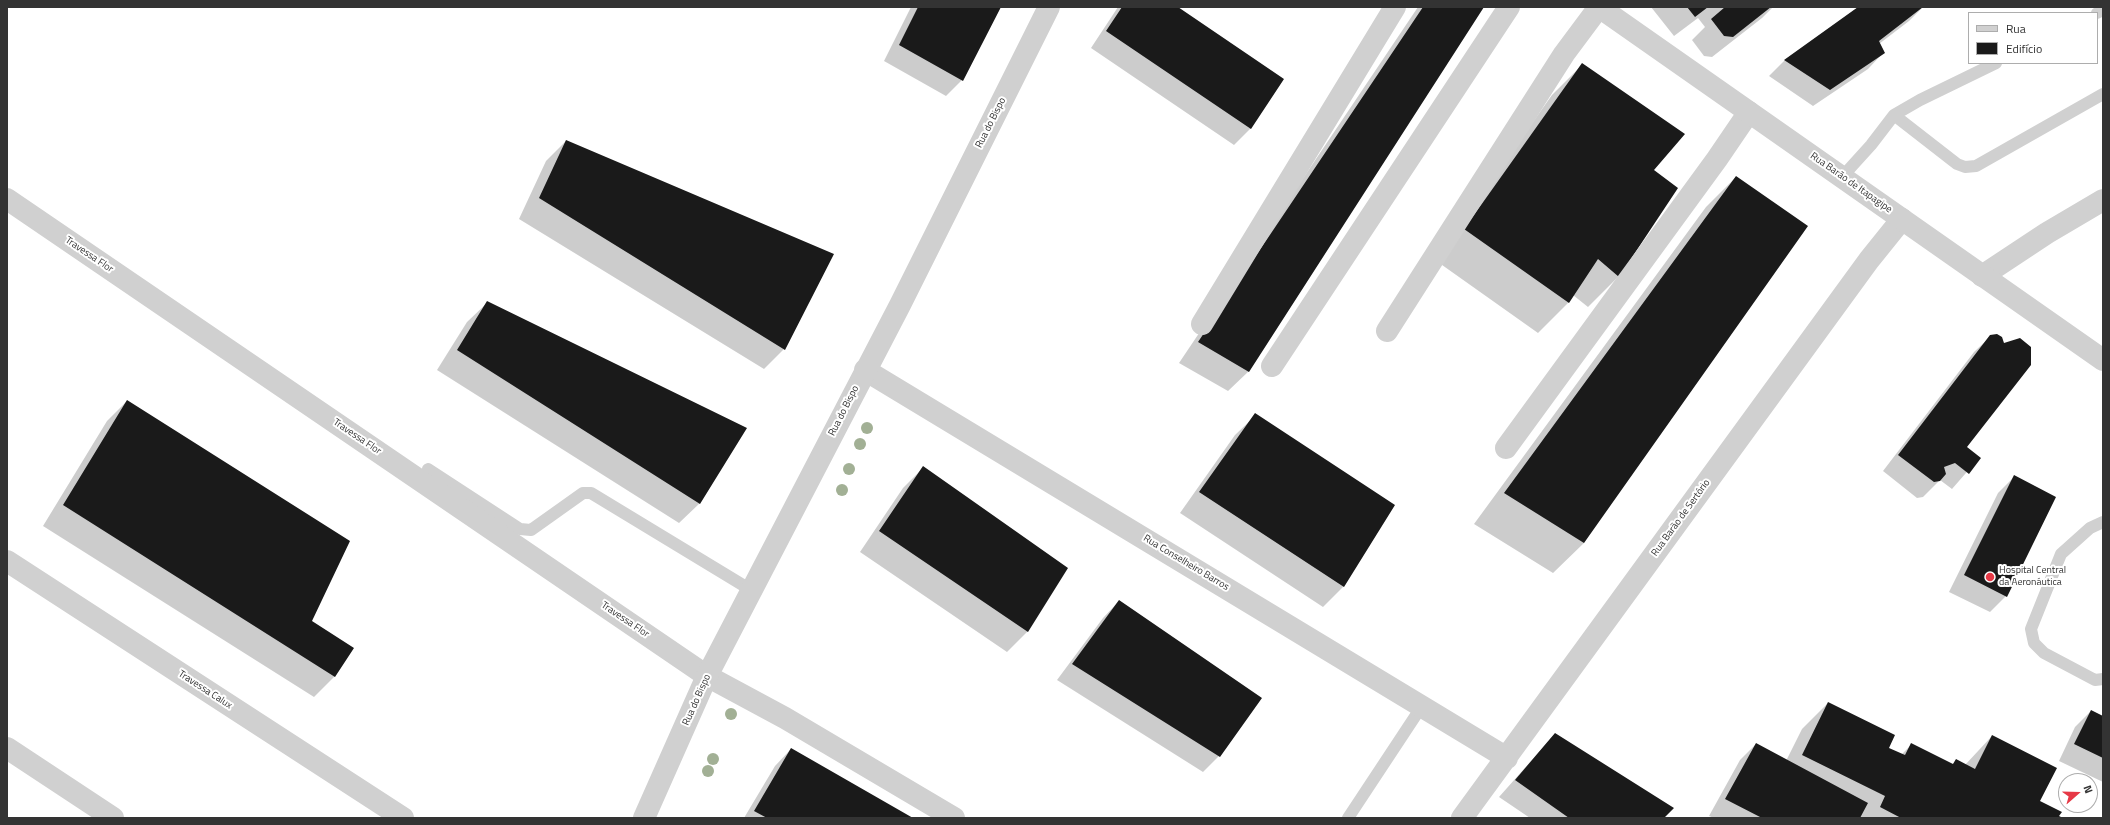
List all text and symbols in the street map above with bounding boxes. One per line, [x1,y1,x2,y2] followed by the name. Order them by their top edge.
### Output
[1968,12,2098,64] legend
[2006,19,2026,38] text: Rua
[2006,39,2042,58] text: Edifício
[973,96,1009,150] street label: Rua do Bispo
[1808,150,1894,216] street label: Rua Barão de Itapagipe
[63,235,115,275] street label: Travessa Flor
[826,384,862,438] street label: Rua do Bispo
[331,417,383,457] street label: Travessa Flor
[1649,477,1713,559] street label: Rua Barão de Sertório
[1141,533,1231,593] street label: Rua Conselheiro Barros
[1999,565,2066,588] place label: Hospital Central da Aeronáutica
[1984,571,1996,583] marker: Hospital Central da Aeronáutica
[599,600,651,640] street label: Travessa Flor
[176,668,234,712] street label: Travessa Calux
[680,672,714,728] street label: Rua do Bispo
[2058,773,2098,813] north arrow
[2080,783,2097,796] text: N

